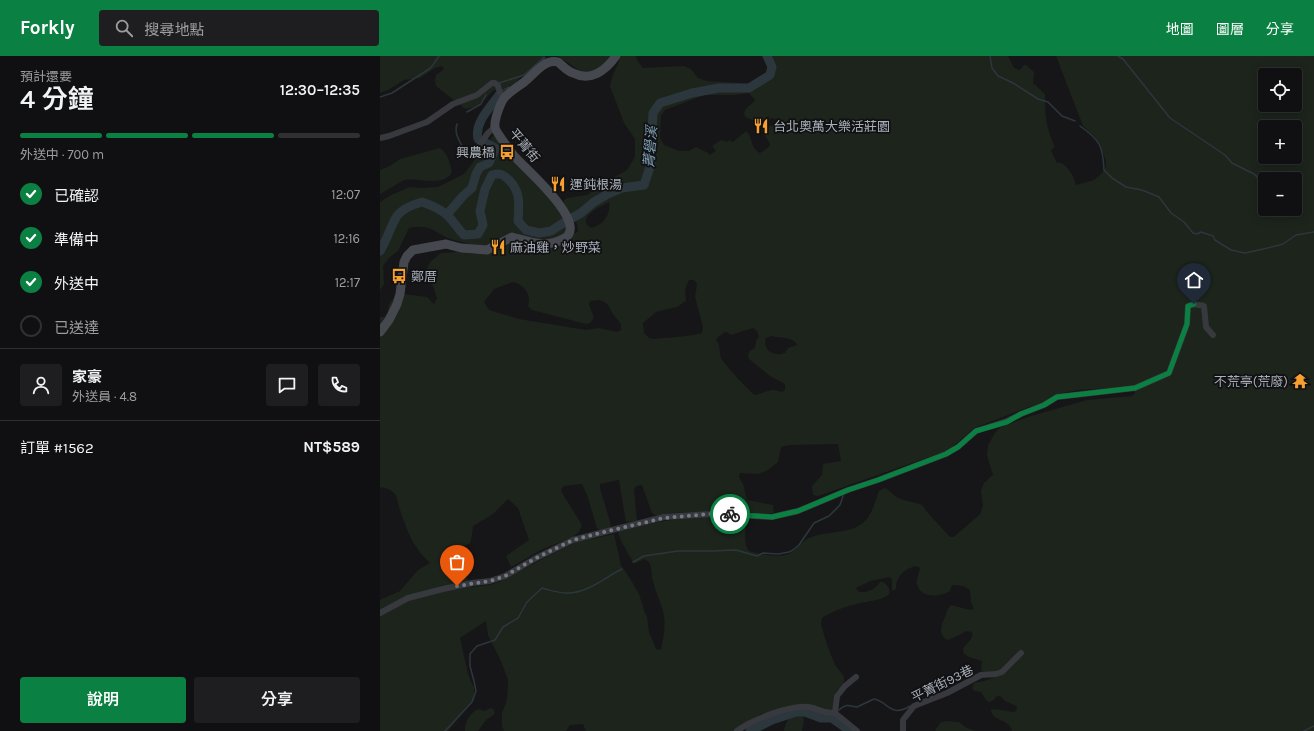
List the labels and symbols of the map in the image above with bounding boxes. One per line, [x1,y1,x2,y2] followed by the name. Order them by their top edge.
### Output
[752,117,770,135] restaurant icon: 台北奧萬大樂活莊園
[773,119,890,134] place label: 台北奧萬大樂活莊園
[640,123,661,169] water label: 菁礐溪
[506,126,543,165] street label: 平菁街
[498,143,516,161] bus stop icon: 興農橋
[456,145,495,160] place label: 興農橋
[549,175,567,193] restaurant icon: 運鈍根湯
[570,177,622,192] place label: 運鈍根湯
[489,238,507,256] restaurant icon: 麻油雞，炒野菜
[510,240,601,255] place label: 麻油雞，炒野菜
[1177,263,1211,304] pin
[390,267,408,285] bus stop icon: 鄭厝
[411,269,437,284] place label: 鄭厝
[1291,372,1309,390] temple icon: 不荒亭(荒廢)
[1214,374,1288,389] place label: 不荒亭(荒廢)
[710,494,750,534] courier
[440,545,474,586] pin
[909,662,976,705] street label: 平菁街93巷

